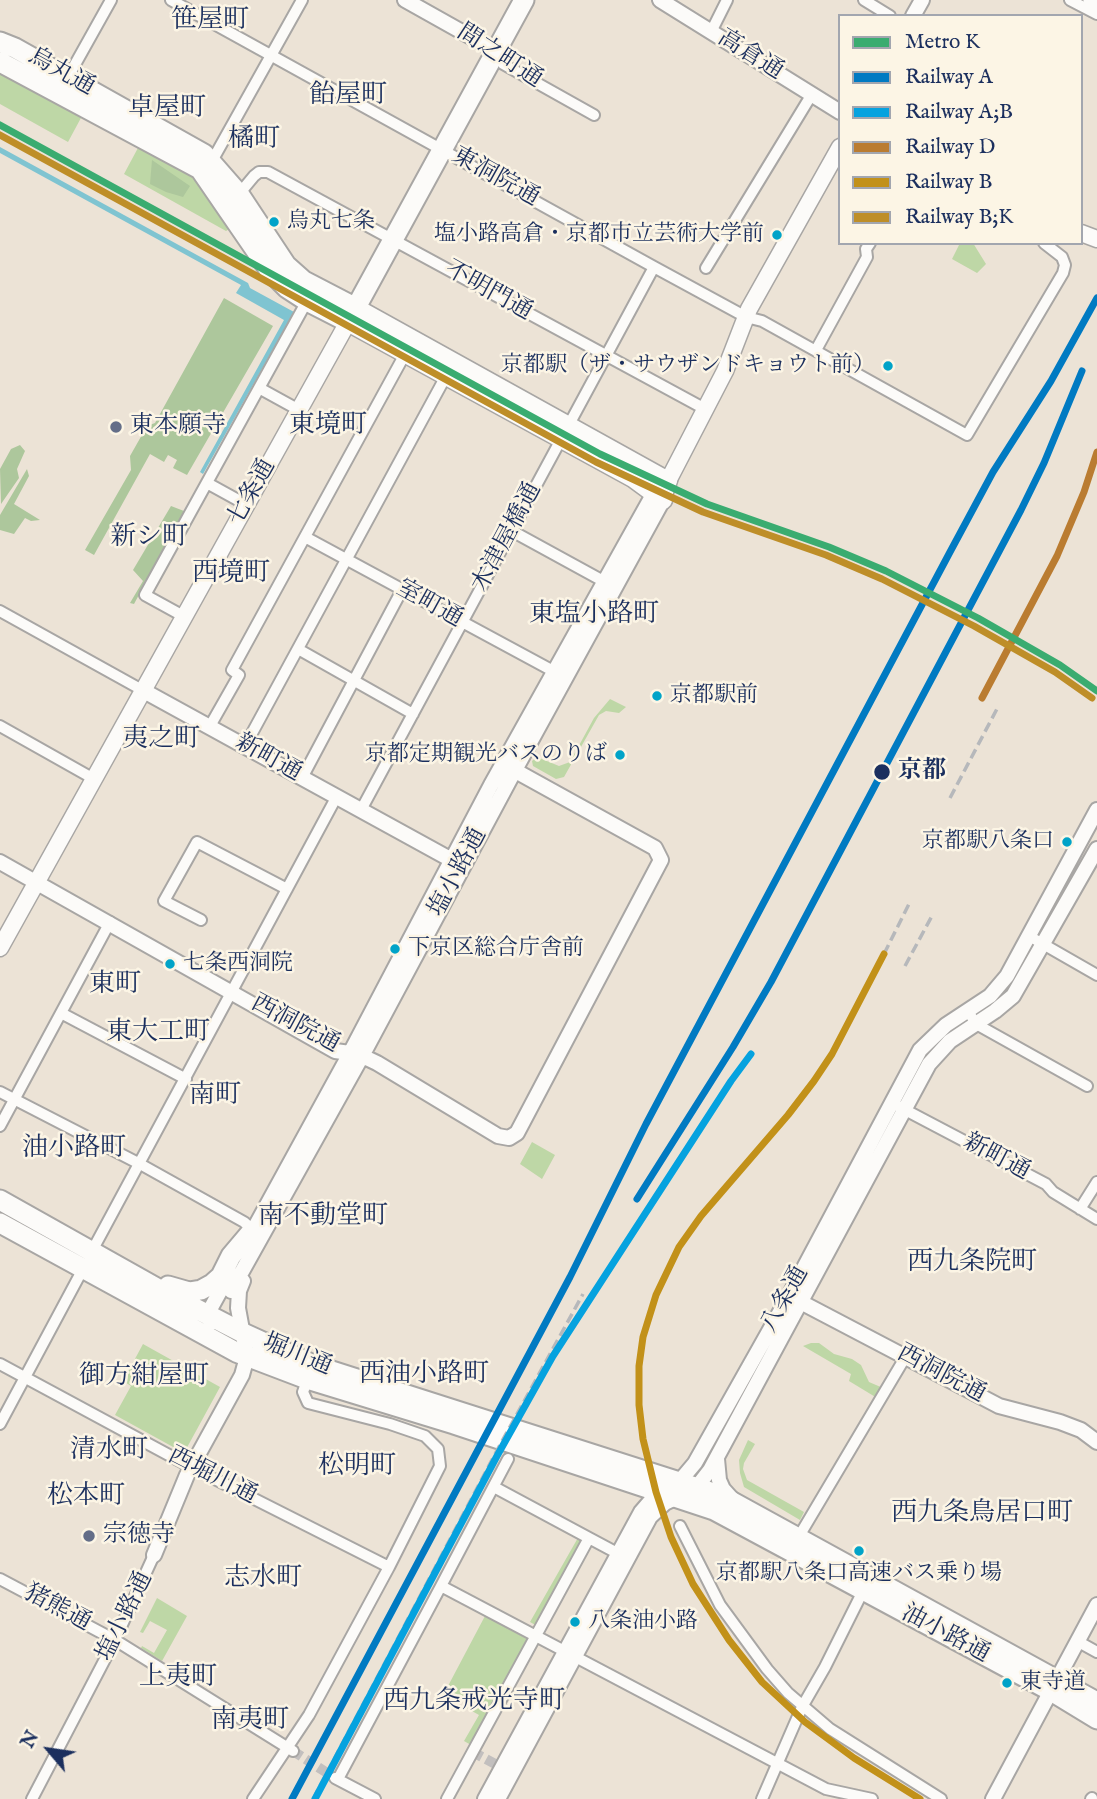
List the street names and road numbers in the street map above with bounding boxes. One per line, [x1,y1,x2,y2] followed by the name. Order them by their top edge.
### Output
[451,19,547,95] street label: 間之町通
[712,25,788,87] street label: 高倉通
[23,43,99,103] street label: 烏丸通
[446,142,544,214] street label: 東洞院通
[439,256,537,328] street label: 不明門通
[223,455,283,531] street label: 七条通
[467,478,549,598] street label: 木津屋橋通
[391,575,467,635] street label: 室町通
[230,729,306,789] street label: 新町通
[424,824,494,922] street label: 塩小路通
[246,990,344,1060] street label: 西洞院通
[957,1128,1035,1188] street label: 新町通
[756,1262,816,1338] street label: 八条通
[258,1329,336,1383] street label: 堀川通
[892,1340,990,1410] street label: 西洞院通
[163,1442,261,1512] street label: 西堀川通
[92,1568,160,1666] street label: 塩小路通
[18,1579,96,1639] street label: 猪熊通
[896,1600,994,1670] street label: 油小路通

